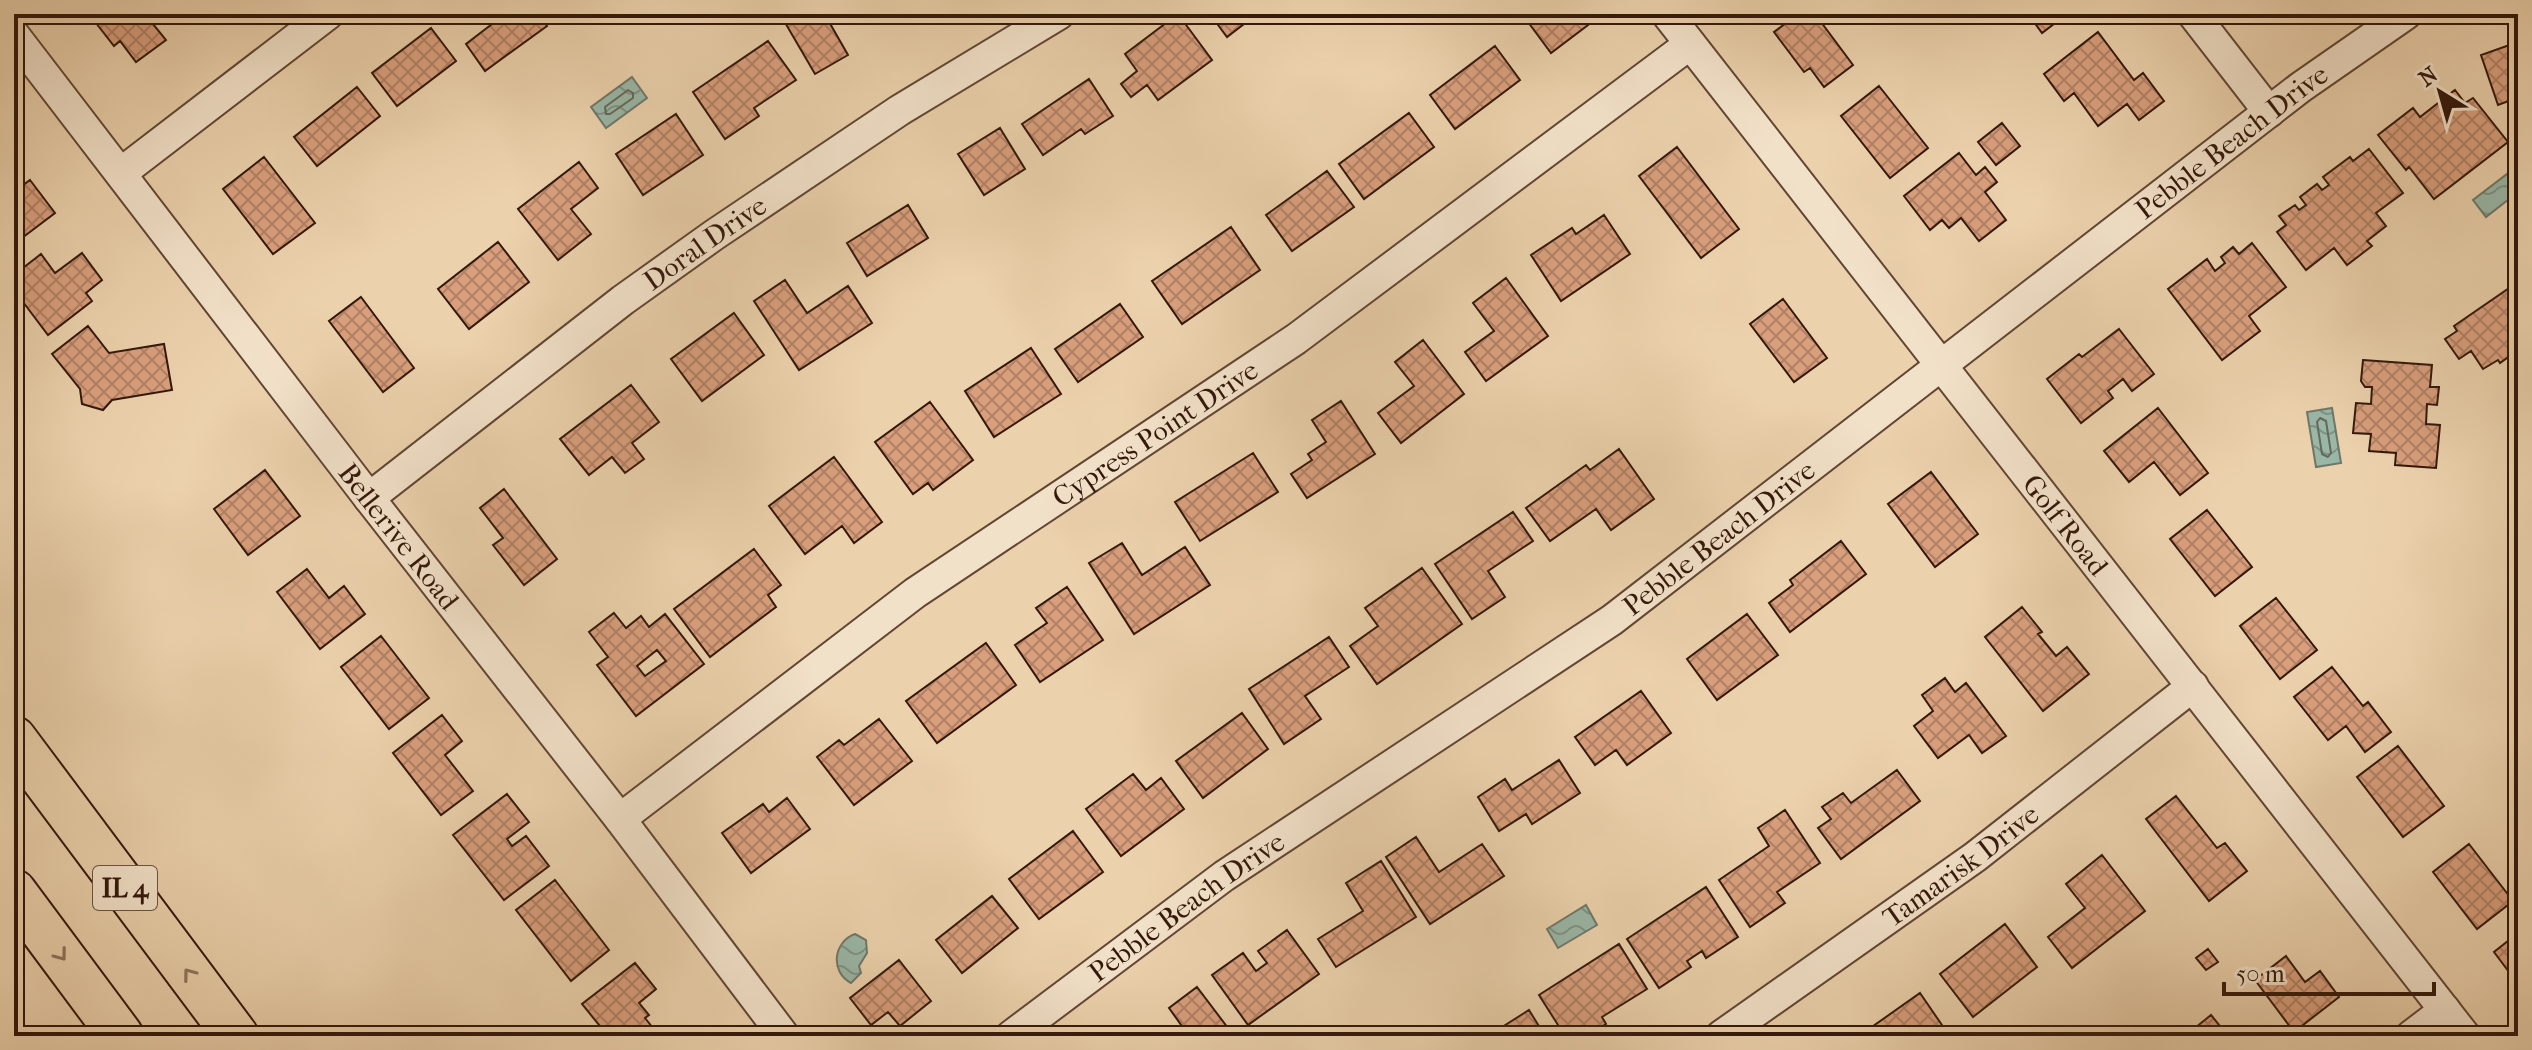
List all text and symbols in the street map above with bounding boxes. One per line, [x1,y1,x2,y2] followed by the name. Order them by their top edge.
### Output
[2400,52,2480,132] north arrow
[2129,57,2334,226] street label: Pebble Beach Drive
[2414,61,2443,92] text: N
[637,189,773,297] street label: Doral Drive
[1046,353,1264,514] street label: Cypress Point Drive
[1616,453,1822,623] street label: Pebble Beach Drive
[331,457,466,617] street label: Bellerive Road
[2016,468,2116,583] street label: Golf Road
[1876,798,2045,934] street label: Tamarisk Drive
[1082,825,1291,989] street label: Pebble Beach Drive
[93,866,157,910] road number: IL 4
[51,946,65,961] one-way arrow
[2224,946,2434,996] scale bar
[2236,960,2285,988] text: 50 m
[185,968,199,983] one-way arrow

